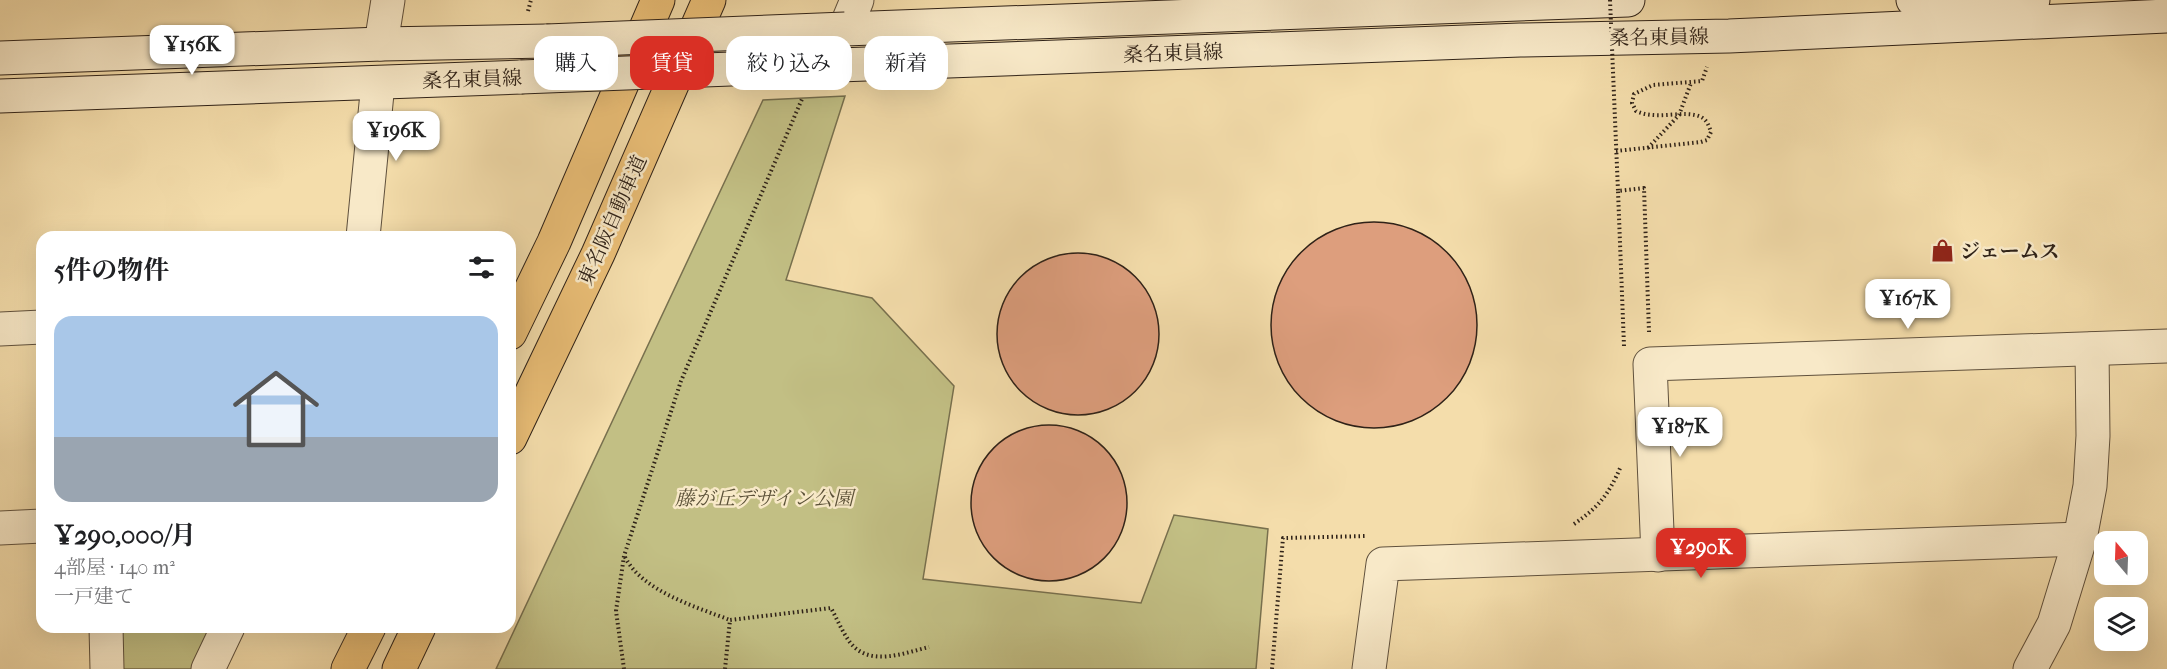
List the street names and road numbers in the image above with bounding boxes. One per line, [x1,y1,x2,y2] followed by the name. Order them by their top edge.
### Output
[1609,25,1709,50] street label: 桑名東員線
[1123,40,1223,67] street label: 桑名東員線
[422,66,522,93] street label: 桑名東員線
[573,152,651,289] street label: 東名阪自動車道

